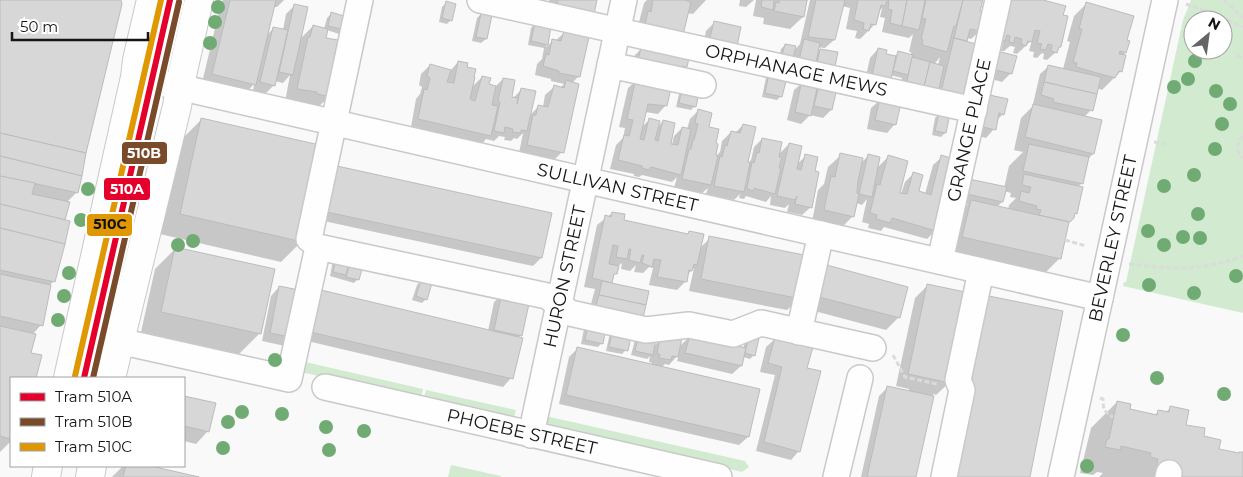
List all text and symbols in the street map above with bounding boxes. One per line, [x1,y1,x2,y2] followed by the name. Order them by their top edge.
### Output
[12,10,149,42] scale bar
[1183,10,1233,60] north arrow
[1205,13,1224,34] text: N
[20,17,58,36] text: 50 m
[703,39,890,101] street label: ORPHANAGE MEWS
[942,57,996,204] street label: GRANGE PLACE
[121,141,168,165] line badge: 510B
[127,144,161,162] text: 510B
[1084,152,1142,324] street label: BEVERLEY STREET
[535,158,701,217] street label: SULLIVAN STREET
[103,177,151,201] line badge: 510A
[110,180,144,198] text: 510A
[539,203,591,350] street label: HURON STREET
[86,213,133,237] line badge: 510C
[93,215,127,233] text: 510C
[10,377,185,467] legend
[55,387,132,406] text: Tram 510A
[445,404,600,460] street label: PHOEBE STREET
[55,412,133,431] text: Tram 510B
[55,437,132,456] text: Tram 510C

